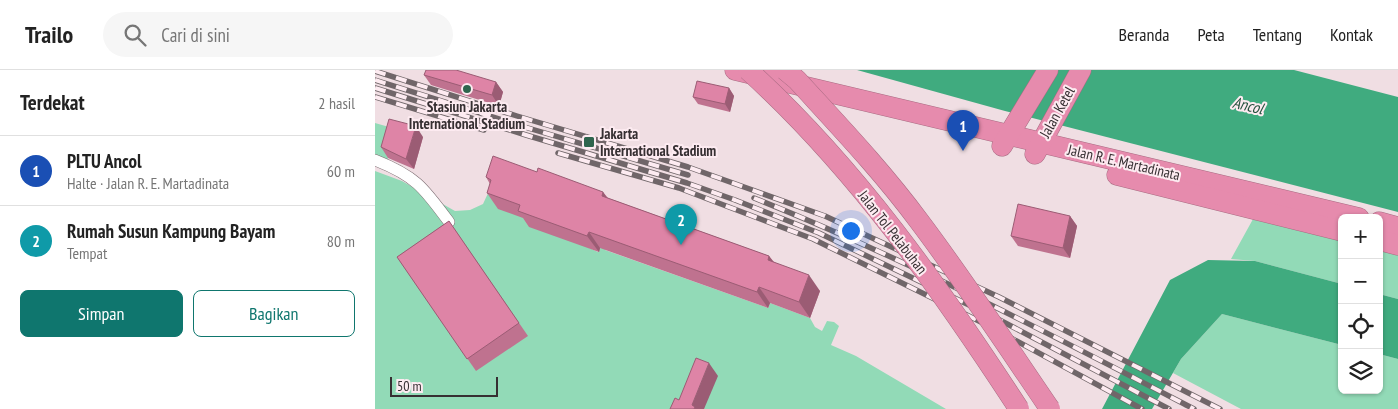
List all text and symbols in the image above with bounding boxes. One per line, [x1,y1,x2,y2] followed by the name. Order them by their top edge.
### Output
[103,12,453,57] search box
[25,19,73,50] text: Trailo
[121,21,149,49] icon: search
[161,23,230,47] text: Cari di sini
[1119,23,1169,46] text: Beranda
[1197,23,1225,46] text: Peta
[1253,23,1302,46] text: Tentang
[1330,23,1373,46] text: Kontak
[461,83,473,95] marker: Stasiun Jakarta International Stadium
[1035,83,1079,142] street label: Jalan Ketel
[20,89,85,116] text: Terdekat
[1231,92,1266,118] water label: Ancol
[318,93,355,113] text: 2 hasil
[409,97,525,133] place label: Stasiun Jakarta International Stadium
[947,110,979,151] pin: 1
[599,124,716,160] place label: Jakarta International Stadium
[582,135,596,149] marker: Jakarta International Stadium
[1065,140,1182,184] street label: Jalan R. E. Martadinata
[67,149,142,173] text: PLTU Ancol
[32,161,40,181] text: 1
[327,161,355,181] text: 60 m
[67,173,229,193] text: Halte · Jalan R. E. Martadinata
[854,186,932,278] street label: Jalan Tol Pelabuhan
[665,204,697,245] pin: 2
[1338,214,1383,394] map controls
[1338,214,1383,259] button: +
[838,218,864,244] your location
[67,219,275,243] text: Rumah Susun Kampung Bayam
[32,231,40,251] text: 2
[327,231,355,251] text: 80 m
[67,243,107,263] text: Tempat
[1338,259,1383,304] button: −
[20,290,183,337] button: Simpan
[193,290,355,337] button: Bagikan
[1338,304,1383,349] button: locate
[1338,349,1383,394] button: layers
[390,374,497,397] scale bar
[397,377,422,395] text: 50 m

